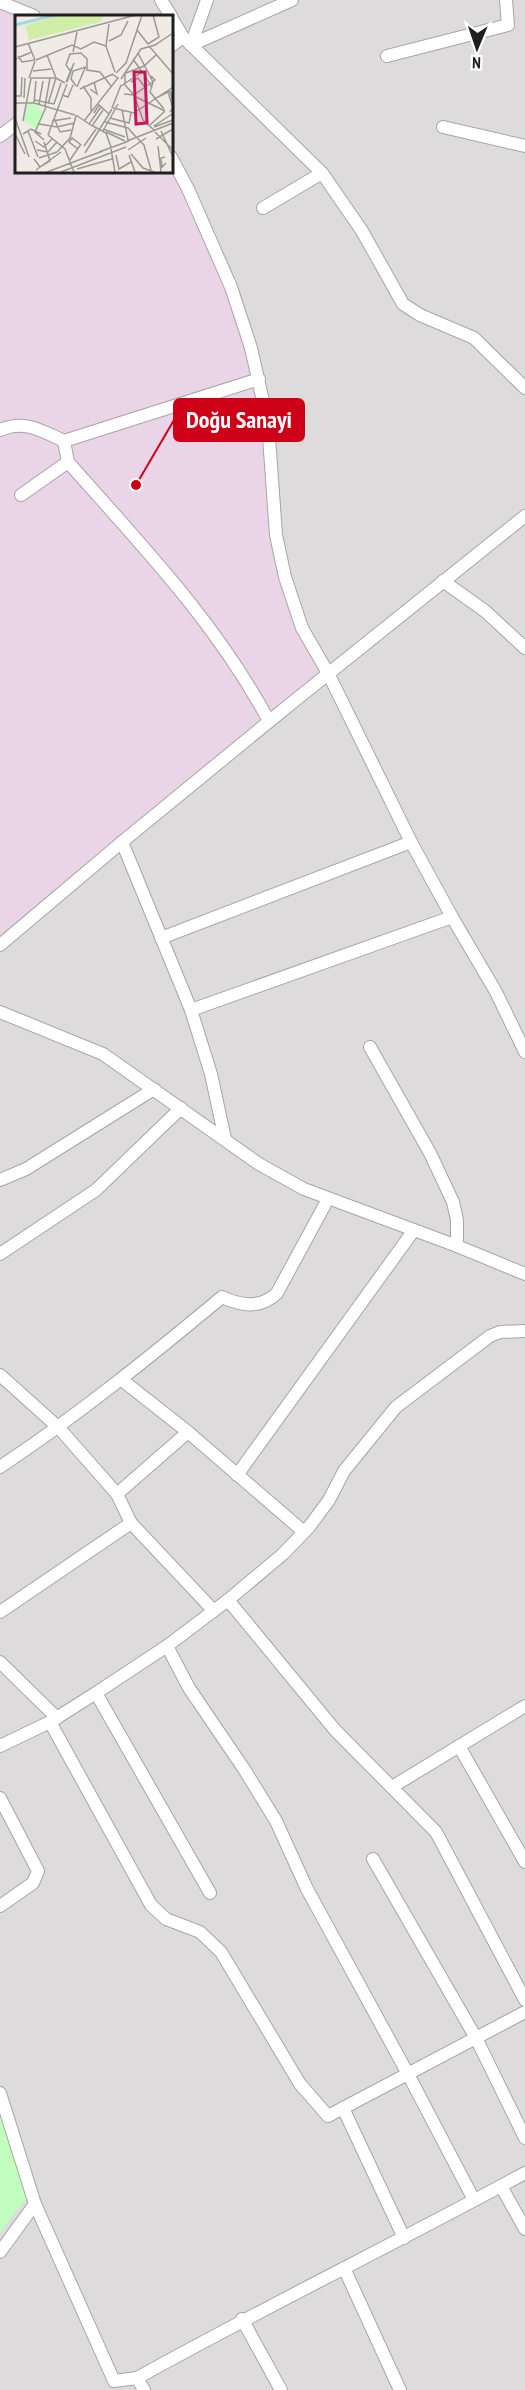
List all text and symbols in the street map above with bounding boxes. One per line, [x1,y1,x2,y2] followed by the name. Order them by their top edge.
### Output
[15,15,172,172] inset map
[447,18,507,78] north arrow
[472,53,481,73] text: N
[174,399,304,441] callout: Doğu Sanayi
[186,404,292,435] text: Doğu Sanayi

